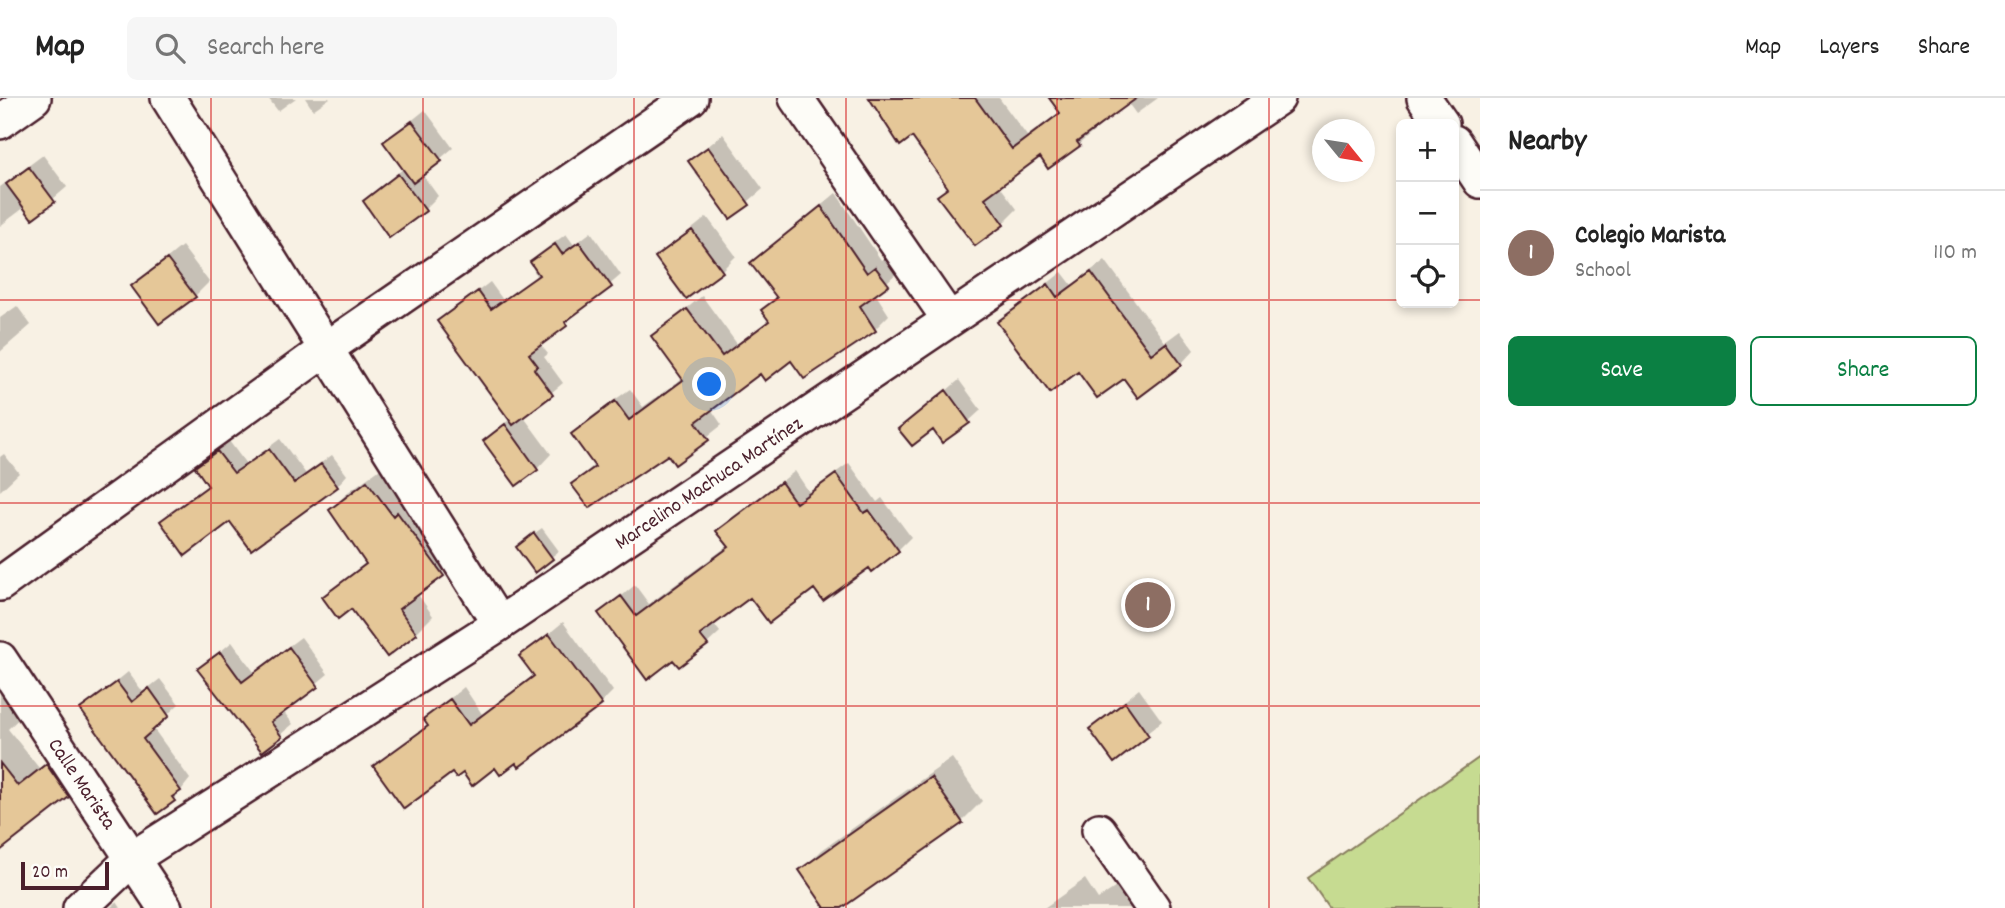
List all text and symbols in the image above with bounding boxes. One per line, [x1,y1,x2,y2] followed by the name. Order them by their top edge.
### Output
[127,17,617,80] search box
[35,25,85,72] text: Map
[151,29,189,67] icon: search
[207,30,325,67] text: Search here
[1745,31,1781,65] text: Map
[1819,31,1880,65] text: Layers
[1918,31,1970,65] text: Share
[1312,119,1375,182] north arrow
[1396,119,1459,308] map controls
[1396,119,1459,182] button: +
[1508,122,1586,165] text: Nearby
[1396,182,1459,245] button: −
[1575,218,1725,255] text: Colegio Marista
[1528,237,1534,270] text: 1
[1933,237,1977,270] text: 110 m
[1396,245,1459,308] button: locate
[1575,255,1631,288] text: School
[1508,336,1736,406] button: Save
[1750,336,1977,406] button: Share
[692,367,726,401] your location
[610,410,810,559] street label: Marcelino Machuca Martínez
[1125,579,1171,631] pin: 1
[39,733,123,837] street label: Calle Marista
[21,859,108,891] scale bar
[32,860,68,887] text: 20 m

